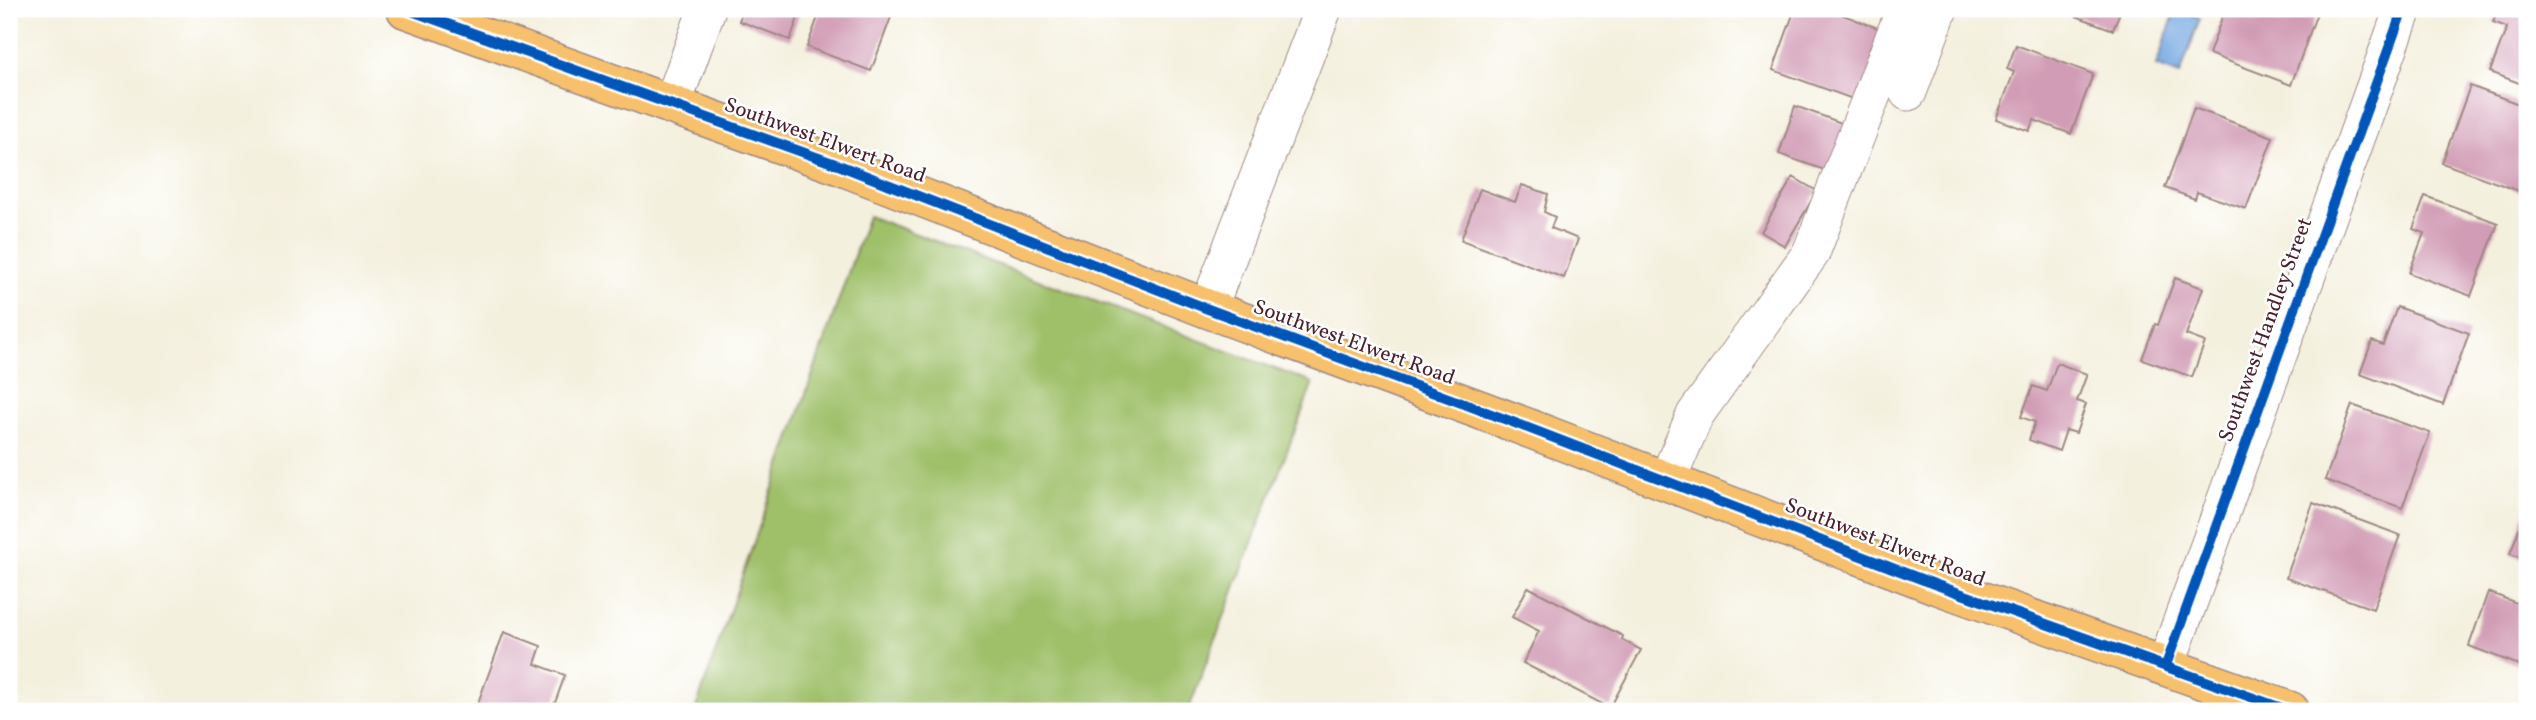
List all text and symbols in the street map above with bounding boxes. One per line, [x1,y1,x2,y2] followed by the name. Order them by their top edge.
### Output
[720,91,930,191] street label: Southwest Elwert Road
[2212,214,2320,446] street label: Southwest Handley Street
[1249,293,1459,393] street label: Southwest Elwert Road
[1780,491,1990,595] street label: Southwest Elwert Road

